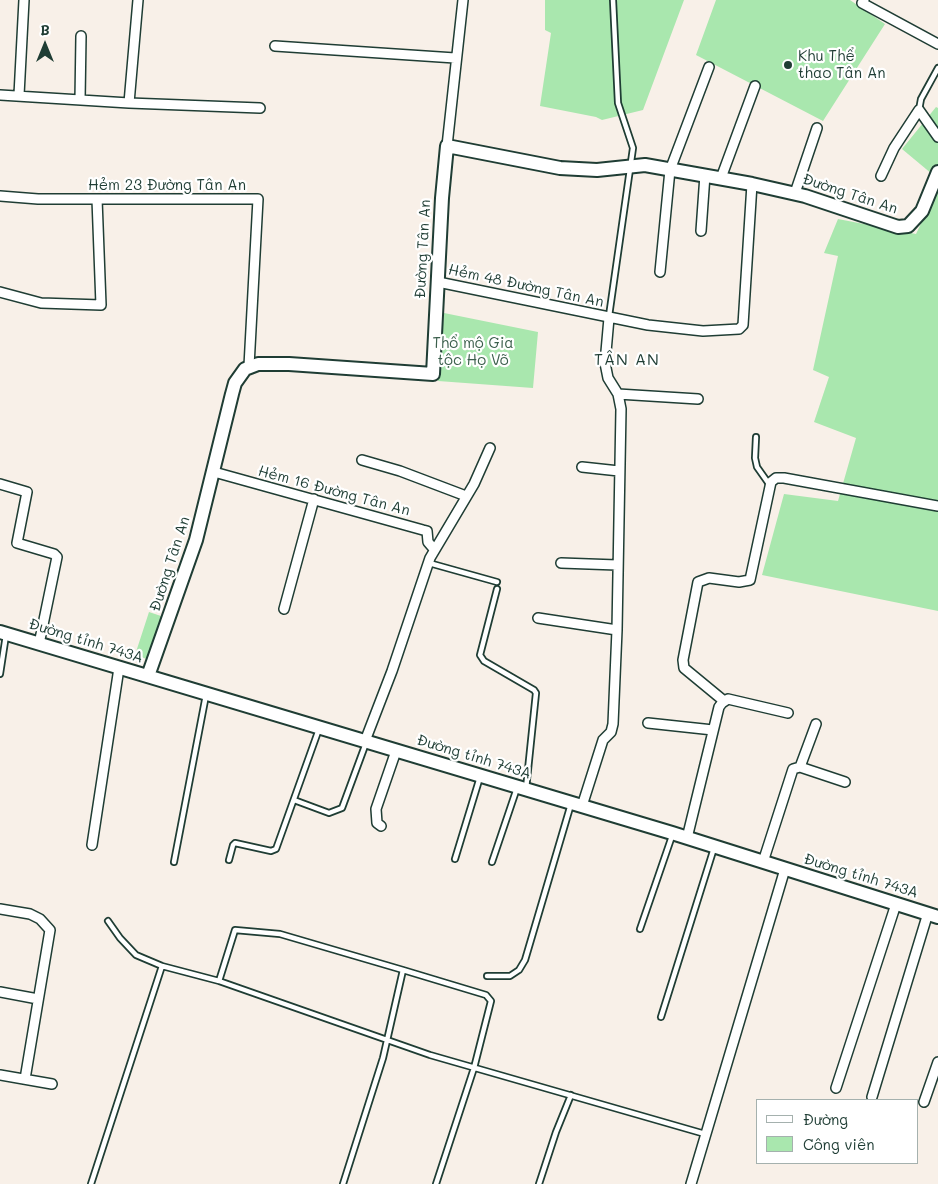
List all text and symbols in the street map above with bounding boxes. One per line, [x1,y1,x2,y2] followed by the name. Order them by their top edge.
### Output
[20,20,70,70] north arrow
[40,20,50,39] text: B
[798,47,886,82] place label: Khu Thể thao Tân An
[782,59,794,71] marker: Khu Thể thao Tân An
[800,170,900,218] street label: Đường Tân An
[88,176,246,194] street label: Hẻm 23 Đường Tân An
[411,199,435,299] street label: Đường Tân An
[447,261,605,311] street label: Hẻm 48 Đường Tân An
[432,334,514,369] park label: Thổ mộ Gia tộc Họ Võ
[593,350,661,370] district label: TÂN AN
[256,462,412,520] street label: Hẻm 16 Đường Tân An
[146,514,194,614] street label: Đường Tân An
[27,615,145,667] street label: Đường tỉnh 743A
[415,731,533,783] street label: Đường tỉnh 743A
[802,850,920,902] street label: Đường tỉnh 743A
[756,1099,918,1164] legend
[803,1109,848,1129] text: Đường
[803,1134,875,1154] text: Công viên

